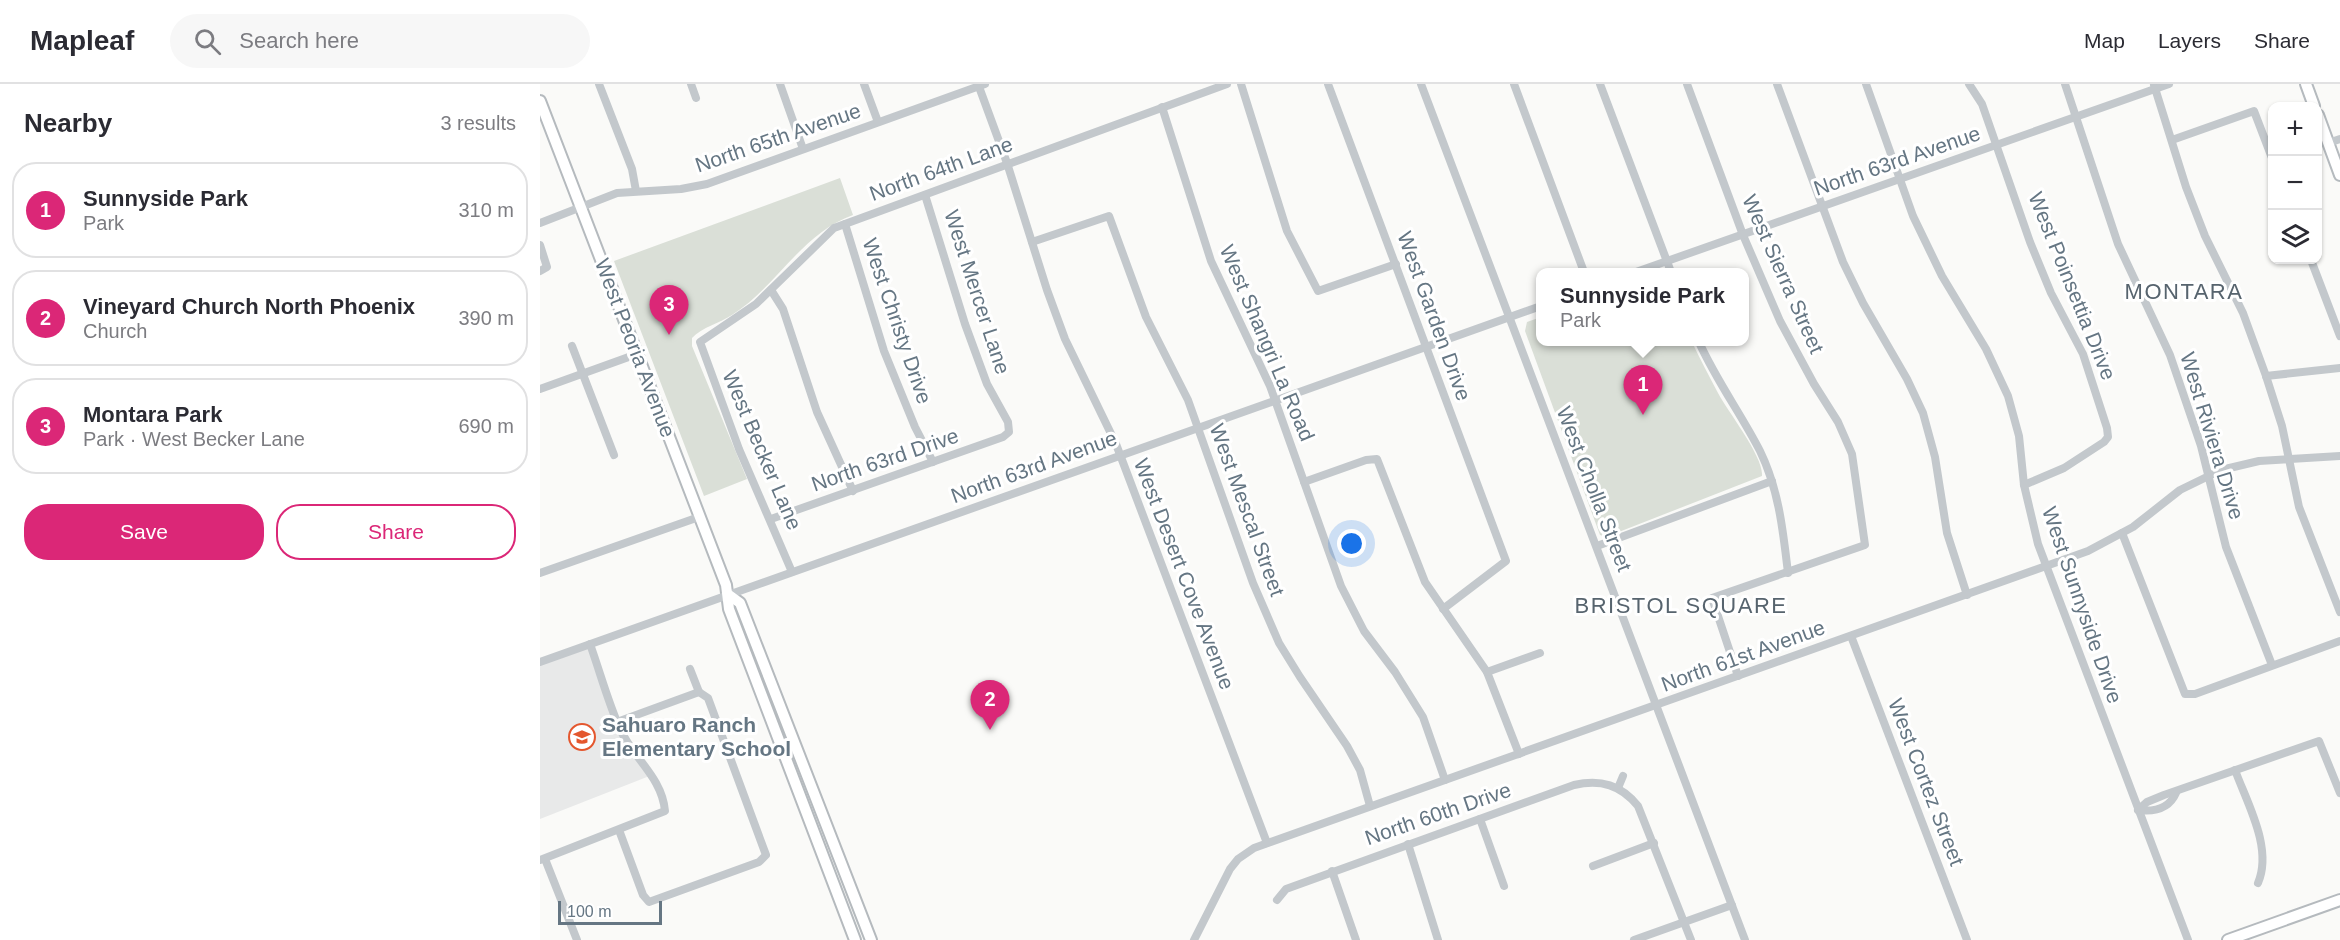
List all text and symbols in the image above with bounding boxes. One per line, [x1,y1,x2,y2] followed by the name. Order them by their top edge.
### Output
[170,14,590,68] search box
[30,25,134,56] text: Mapleaf
[191,25,224,58] icon: search
[239,28,359,53] text: Search here
[2084,29,2125,52] text: Map
[2158,29,2221,52] text: Layers
[2254,29,2310,52] text: Share
[692,98,864,177] street label: North 65th Avenue
[2268,102,2322,264] map controls
[2268,102,2322,156] button: +
[24,108,112,138] text: Nearby
[440,112,516,134] text: 3 results
[1810,121,1983,200] street label: North 63rd Avenue
[866,132,1016,205] street label: North 64th Lane
[2268,156,2322,210] button: −
[83,186,248,211] text: Sunnyside Park
[2024,189,2121,383] street label: West Poinsettia Drive
[1738,191,1829,357] street label: West Sierra Street
[40,199,51,221] text: 1
[458,199,514,221] text: 310 m
[940,207,1015,377] street label: West Mercer Lane
[2268,210,2322,264] button: layers
[83,212,124,234] text: Park
[1393,228,1476,403] street label: West Garden Drive
[858,235,937,407] street label: West Christy Drive
[1216,241,1319,444] street label: West Shangri La Road
[591,255,680,440] street label: West Peoria Avenue
[1536,268,1749,346] popup
[2125,279,2243,304] district label: MONTARA
[1560,283,1725,308] text: Sunnyside Park
[650,286,688,335] pin: 3
[83,294,415,319] text: Vineyard Church North Phoenix
[40,307,51,329] text: 2
[458,307,514,329] text: 390 m
[1560,309,1601,331] text: Park
[83,320,147,342] text: Church
[2176,350,2249,522] street label: West Riviera Drive
[1624,366,1662,415] pin: 1
[718,367,806,533] street label: West Becker Lane
[83,402,222,427] text: Montara Park
[1552,403,1637,575] street label: West Cholla Street
[40,415,51,437] text: 3
[458,415,514,437] text: 690 m
[1206,421,1289,599] street label: West Mescal Street
[808,424,961,495] street label: North 63rd Drive
[948,426,1120,507] street label: North 63rd Avenue
[83,428,305,450] text: Park · West Becker Lane
[1130,455,1239,693] street label: West Desert Cove Avenue
[24,504,264,560] button: Save
[276,504,516,560] button: Share
[2038,504,2127,706] street label: West Sunnyside Drive
[1337,529,1366,558] your location
[1575,593,1787,618] district label: BRISTOL SQUARE
[1658,615,1828,696] street label: North 61st Avenue
[970,680,1010,730] pin: 2
[1884,695,1969,869] street label: West Cortez Street
[602,713,791,760] place label: Sahuaro Ranch Elementary School
[567,722,597,752] school or university icon: Sahuaro Ranch Elementary School
[1362,778,1514,849] street label: North 60th Drive
[558,898,662,926] scale bar
[567,903,611,920] text: 100 m

